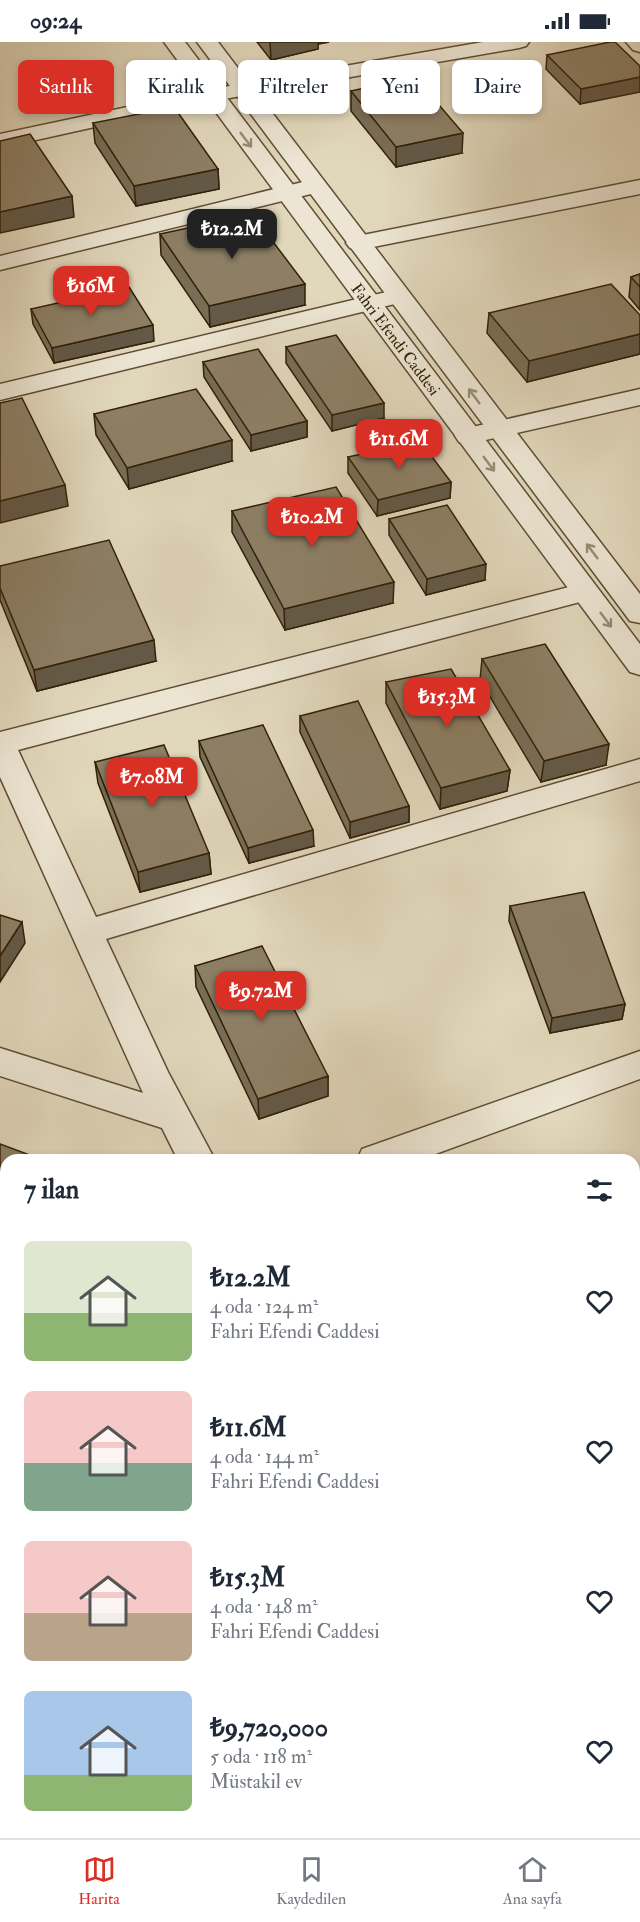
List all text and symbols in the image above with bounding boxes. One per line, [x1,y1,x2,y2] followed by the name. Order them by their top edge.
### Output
[30,7,81,35] text: 09:24
[18,60,114,114] chip: Satılık
[126,60,226,114] chip: Kiralık
[238,60,349,114] chip: Filtreler
[361,60,440,114] chip: Yeni
[452,60,542,114] chip: Daire
[240,131,253,147] one-way arrow
[183,209,281,260] pin: ₺12.2M
[201,216,263,241] text: ₺12.2M
[55,266,127,317] pin: ₺16M
[67,273,115,298] text: ₺16M
[346,279,444,400] street label: Fahri Efendi Caddesi
[467,388,480,404] one-way arrow
[350,419,448,470] pin: ₺11.6M
[369,426,429,451] text: ₺11.6M
[482,456,495,472] one-way arrow
[263,497,361,548] pin: ₺10.2M
[281,504,343,529] text: ₺10.2M
[585,543,598,559] one-way arrow
[599,612,612,628] one-way arrow
[398,677,496,728] pin: ₺15.3M
[418,684,476,709] text: ₺15.3M
[103,757,201,808] pin: ₺7.08M
[120,764,184,789] text: ₺7.08M
[212,971,310,1022] pin: ₺9.72M
[229,978,293,1003] text: ₺9.72M
[24,1174,79,1206] text: 7 ilan
[583,1174,616,1207] icon: filters
[210,1262,291,1294] text: ₺12.2M
[72,1265,144,1337] icon: home
[583,1285,616,1318] icon: heart
[210,1294,318,1319] text: 4 oda · 124 m²
[210,1319,379,1344] text: Fahri Efendi Caddesi
[210,1412,287,1444] text: ₺11.6M
[72,1415,144,1487] icon: home
[583,1435,616,1468] icon: heart
[210,1444,319,1469] text: 4 oda · 144 m²
[210,1469,379,1494] text: Fahri Efendi Caddesi
[210,1562,285,1594] text: ₺15.3M
[72,1565,144,1637] icon: home
[583,1585,616,1618] icon: heart
[210,1594,318,1619] text: 4 oda · 148 m²
[210,1619,379,1644] text: Fahri Efendi Caddesi
[210,1712,328,1744] text: ₺9,720,000
[72,1715,144,1787] icon: home
[583,1735,616,1768] icon: heart
[210,1744,312,1769] text: 5 oda · 118 m²
[210,1769,302,1794] text: Müstakil ev
[78,1853,120,1909] tab: Harita
[276,1853,346,1909] tab: Kaydedilen
[503,1853,562,1909] tab: Ana sayfa

